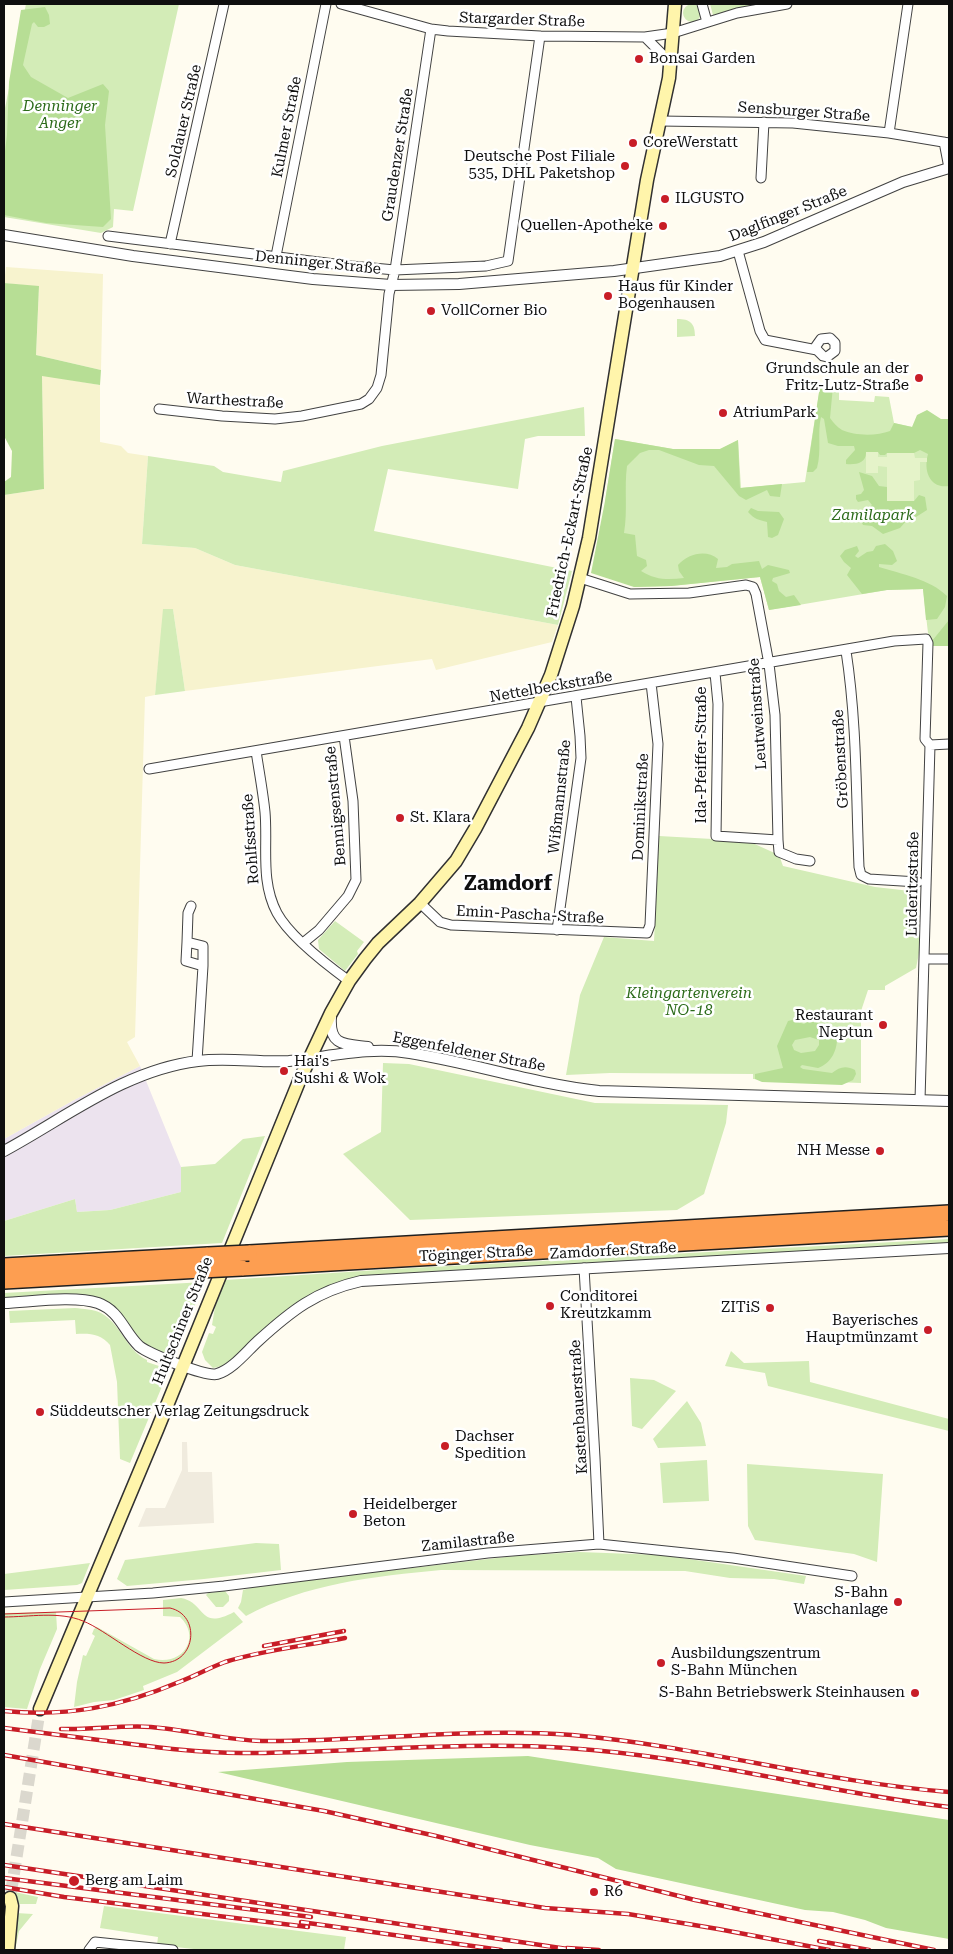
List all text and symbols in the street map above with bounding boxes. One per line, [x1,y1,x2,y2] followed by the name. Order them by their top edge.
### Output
[459,9,585,31] street label: Stargarder Straße
[649,50,755,68] place label: Bonsai Garden
[633,53,645,65] marker: Bonsai Garden
[162,63,206,179] street label: Soldauer Straße
[268,75,306,179] street label: Kulmer Straße
[379,87,417,223] street label: Graudenzer Straße
[23,98,97,133] park label: Denninger Anger
[737,98,871,126] street label: Sensburger Straße
[643,134,738,152] place label: CoreWerstatt
[627,137,639,149] marker: CoreWerstatt
[464,148,615,183] place label: Deutsche Post Filiale 535, DHL Paketshop
[619,160,631,172] marker: Deutsche Post Filiale 535, DHL Paketshop
[726,182,850,246] street label: Daglfinger Straße
[675,190,744,208] place label: ILGUSTO
[659,193,671,205] marker: ILGUSTO
[520,217,653,235] place label: Quellen-Apotheke
[657,220,669,232] marker: Quellen-Apotheke
[254,247,382,279] street label: Denninger Straße
[618,278,733,313] place label: Haus für Kinder Bogenhausen
[602,290,614,302] marker: Haus für Kinder Bogenhausen
[441,302,547,320] place label: VollCorner Bio
[425,305,437,317] marker: VollCorner Bio
[766,360,909,395] place label: Grundschule an der Fritz-Lutz-Straße
[913,372,925,384] marker: Grundschule an der Fritz-Lutz-Straße
[186,389,284,413] street label: Warthestraße
[733,404,816,422] place label: AtriumPark
[717,407,729,419] marker: AtriumPark
[543,445,597,619] street label: Friedrich-Eckart-Straße
[832,507,914,525] park label: Zamilapark
[745,658,771,770] street label: Leutweinstraße
[488,667,614,707] street label: Nettelbeckstraße
[693,687,711,823] street label: Ida-Pfeiffer-Straße
[829,709,853,809] street label: Gröbenstraße
[545,739,575,855] street label: Wißmannstraße
[322,745,350,867] street label: Bennigsenstraße
[629,753,653,861] street label: Dominikstraße
[239,793,263,885] street label: Rohlfsstraße
[410,809,471,827] place label: St. Klara
[394,812,406,824] marker: St. Klara
[903,831,923,937] street label: Lüderitzstraße
[464,872,552,896] district label: Zamdorf
[456,902,604,928] street label: Emin-Pascha-Straße
[626,985,752,1020] park label: Kleingartenverein NO-18
[795,1007,873,1042] place label: Restaurant Neptun
[877,1019,889,1031] marker: Restaurant Neptun
[391,1028,547,1076] street label: Eggenfeldener Straße
[294,1053,386,1088] place label: Hai's Sushi & Wok
[278,1065,290,1077] marker: Hai's Sushi & Wok
[797,1142,870,1160] place label: NH Messe
[874,1145,886,1157] marker: NH Messe
[549,1239,677,1263] street label: Zamdorfer Straße
[419,1242,533,1266] street label: Töginger Straße
[149,1254,217,1388] street label: Hultschiner Straße
[560,1288,652,1323] place label: Conditorei Kreutzkamm
[721,1299,760,1317] place label: ZITiS
[544,1300,556,1312] marker: Conditorei Kreutzkamm
[764,1302,776,1314] marker: ZITiS
[806,1312,918,1347] place label: Bayerisches Hauptmünzamt
[922,1324,934,1336] marker: Bayerisches Hauptmünzamt
[566,1339,592,1475] street label: Kastenbauerstraße
[50,1403,309,1421] place label: Süddeutscher Verlag Zeitungsdruck
[34,1406,46,1418] marker: Süddeutscher Verlag Zeitungsdruck
[455,1428,526,1463] place label: Dachser Spedition
[439,1440,451,1452] marker: Dachser Spedition
[363,1496,457,1531] place label: Heidelberger Beton
[347,1508,359,1520] marker: Heidelberger Beton
[421,1528,515,1556] street label: Zamilastraße
[793,1584,888,1619] place label: S-Bahn Waschanlage
[892,1596,904,1608] marker: S-Bahn Waschanlage
[671,1645,821,1680] place label: Ausbildungszentrum S-Bahn München
[655,1657,667,1669] marker: Ausbildungszentrum S-Bahn München
[659,1684,905,1702] place label: S-Bahn Betriebswerk Steinhausen
[909,1687,921,1699] marker: S-Bahn Betriebswerk Steinhausen
[85,1872,183,1890] place label: Berg am Laim
[67,1874,81,1888] marker: Berg am Laim
[604,1883,623,1901] place label: R6
[588,1886,600,1898] marker: R6

